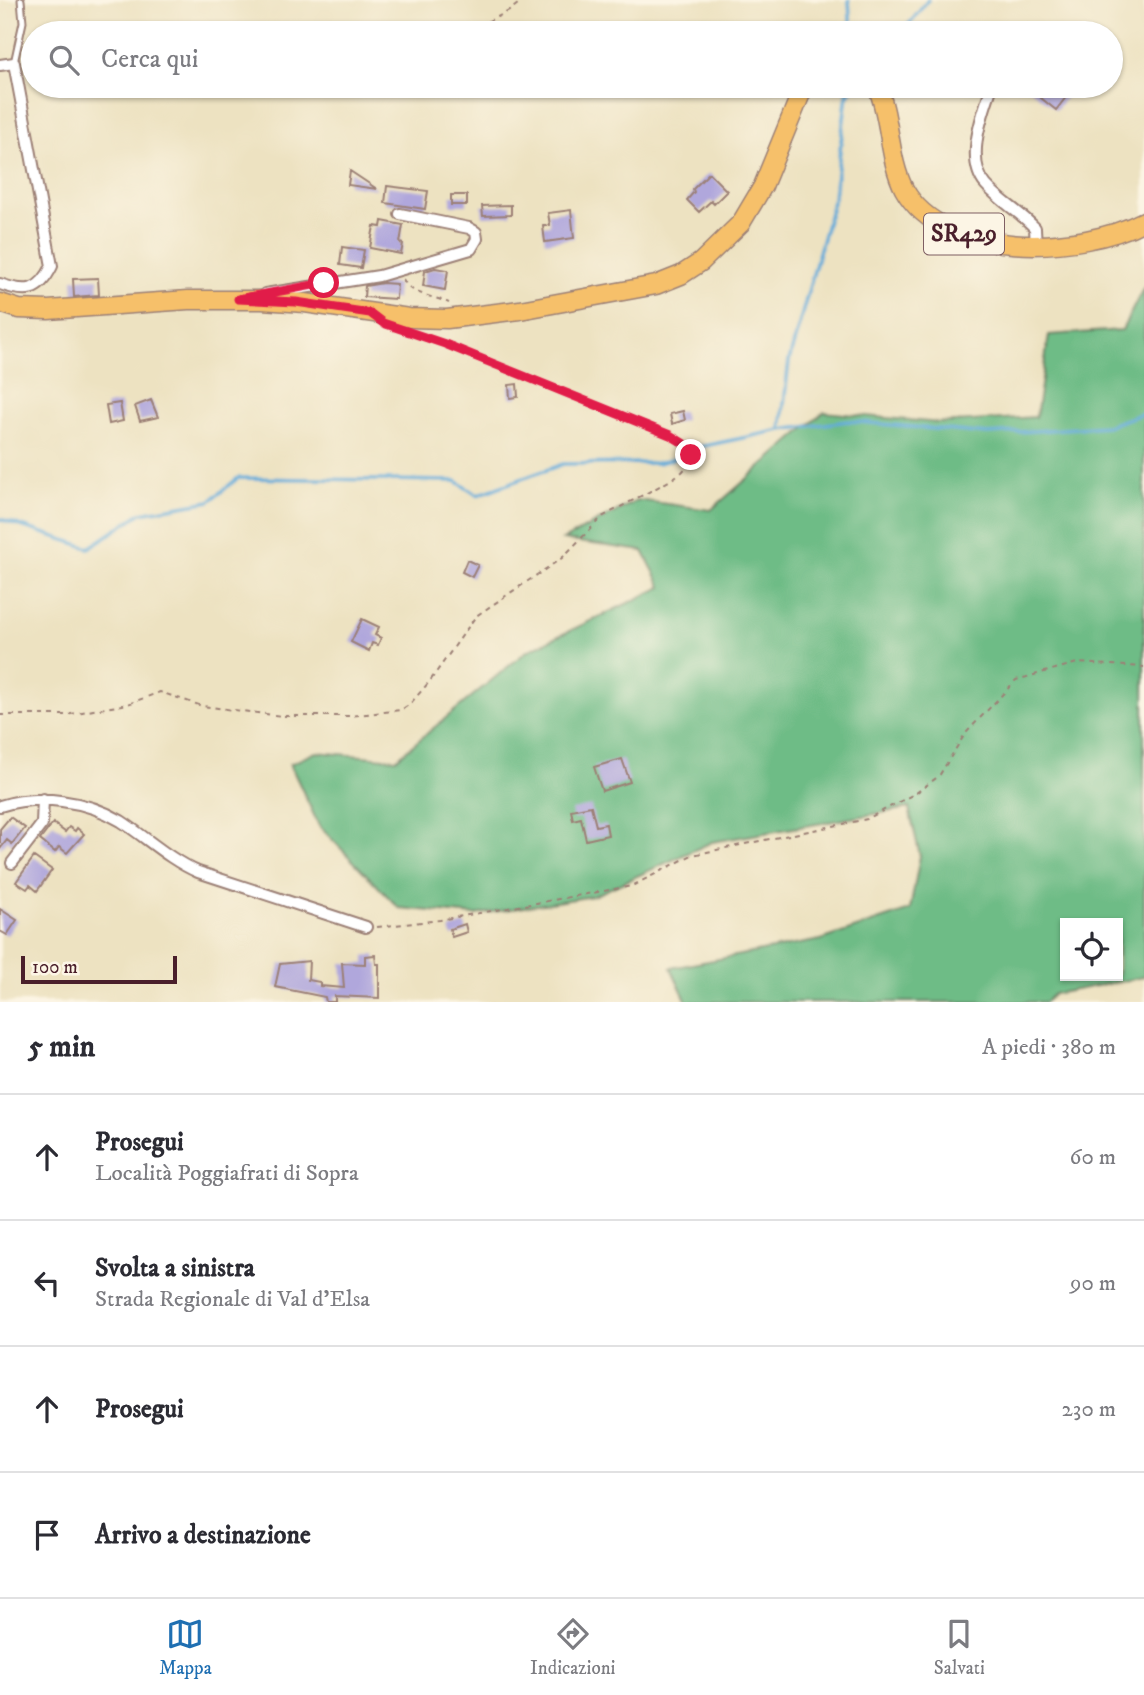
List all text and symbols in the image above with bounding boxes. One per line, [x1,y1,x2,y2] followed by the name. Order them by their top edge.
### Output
[21,21,1123,98] search box
[45,41,83,79] icon: search
[101,43,199,76] text: Cerca qui
[924,214,1004,255] road number: SR429
[308,267,339,298] route start
[675,439,706,470] route end
[1060,918,1123,981] map controls
[1060,918,1123,981] button: locate
[21,953,177,985] scale bar
[32,956,78,979] text: 100 m
[28,1029,95,1066] text: 5 min
[982,1033,1116,1062] text: A piedi · 380 m
[95,1126,184,1159] text: Prosegui
[28,1138,66,1176] icon: ahead
[1069,1143,1116,1172] text: 60 m
[95,1159,359,1188] text: Località Poggiafrati di Sopra
[95,1252,255,1285] text: Svolta a sinistra
[28,1264,66,1302] icon: left
[1070,1269,1116,1298] text: 90 m
[95,1285,370,1314] text: Strada Regionale di Val d'Elsa
[28,1390,66,1428] icon: ahead
[95,1393,184,1426] text: Prosegui
[1062,1395,1116,1424] text: 230 m
[28,1516,66,1554] icon: arrive
[95,1519,311,1552] text: Arrivo a destinazione
[159,1615,212,1680] tab: Mappa
[530,1615,616,1680] tab: Indicazioni
[934,1615,985,1680] tab: Salvati

